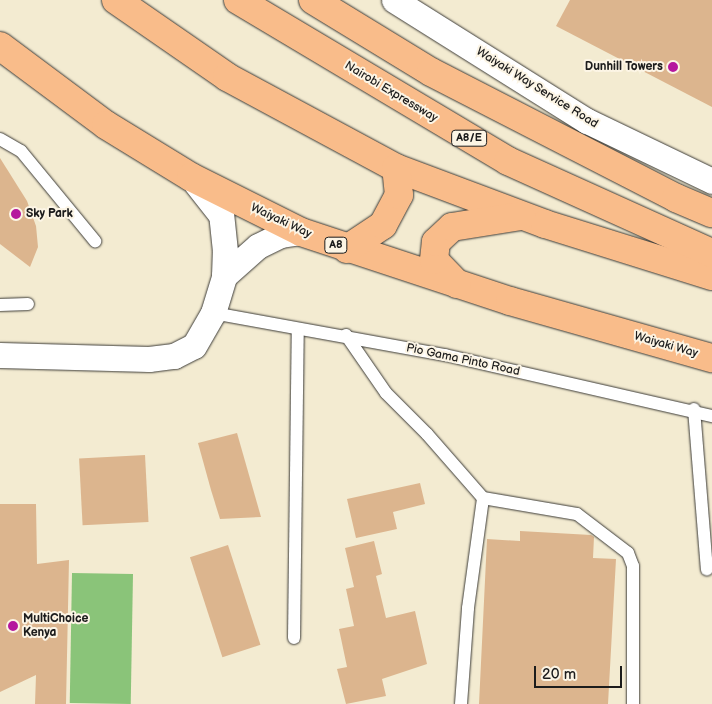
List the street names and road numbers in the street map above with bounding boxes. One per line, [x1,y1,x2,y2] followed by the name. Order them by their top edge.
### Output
[473,44,601,132] street label: Waiyaki Way Service Road
[342,59,440,125] street label: Nairobi Expressway
[450,130,488,146] road number: A8/E
[248,200,314,242] street label: Waiyaki Way
[324,236,348,254] road number: A8
[632,329,700,361] street label: Waiyaki Way
[405,341,521,379] street label: Pio Gama Pinto Road

